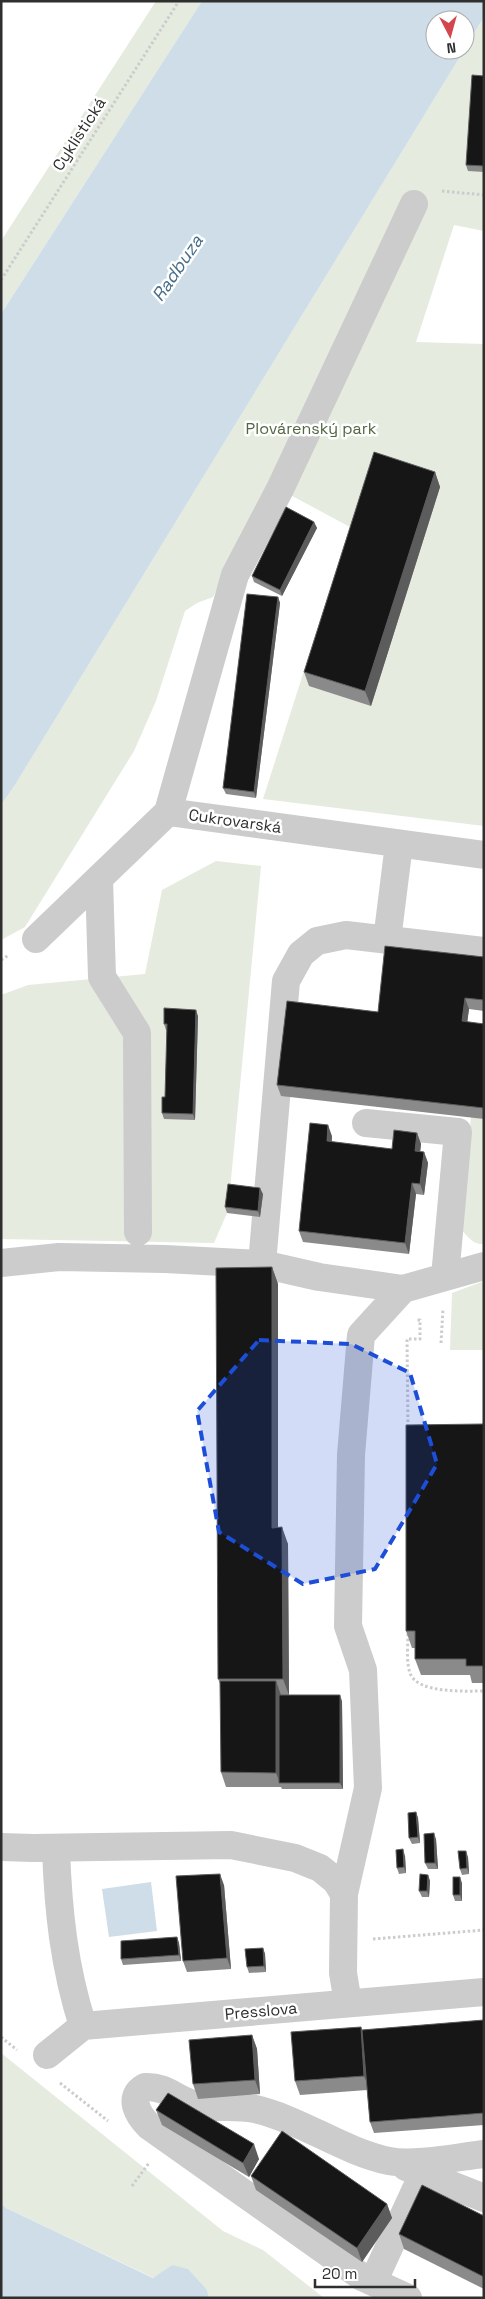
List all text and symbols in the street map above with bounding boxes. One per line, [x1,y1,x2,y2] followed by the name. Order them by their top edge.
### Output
[425,10,475,60] north arrow
[446,38,457,57] text: N
[48,93,110,175] street label: Cyklistická
[146,230,208,306] water label: Radbuza
[246,418,377,439] park label: Plovárenský park
[187,804,283,838] street label: Cukrovarská
[224,1997,298,2025] street label: Presslova
[315,2256,415,2288] scale bar
[322,2264,357,2283] text: 20 m

